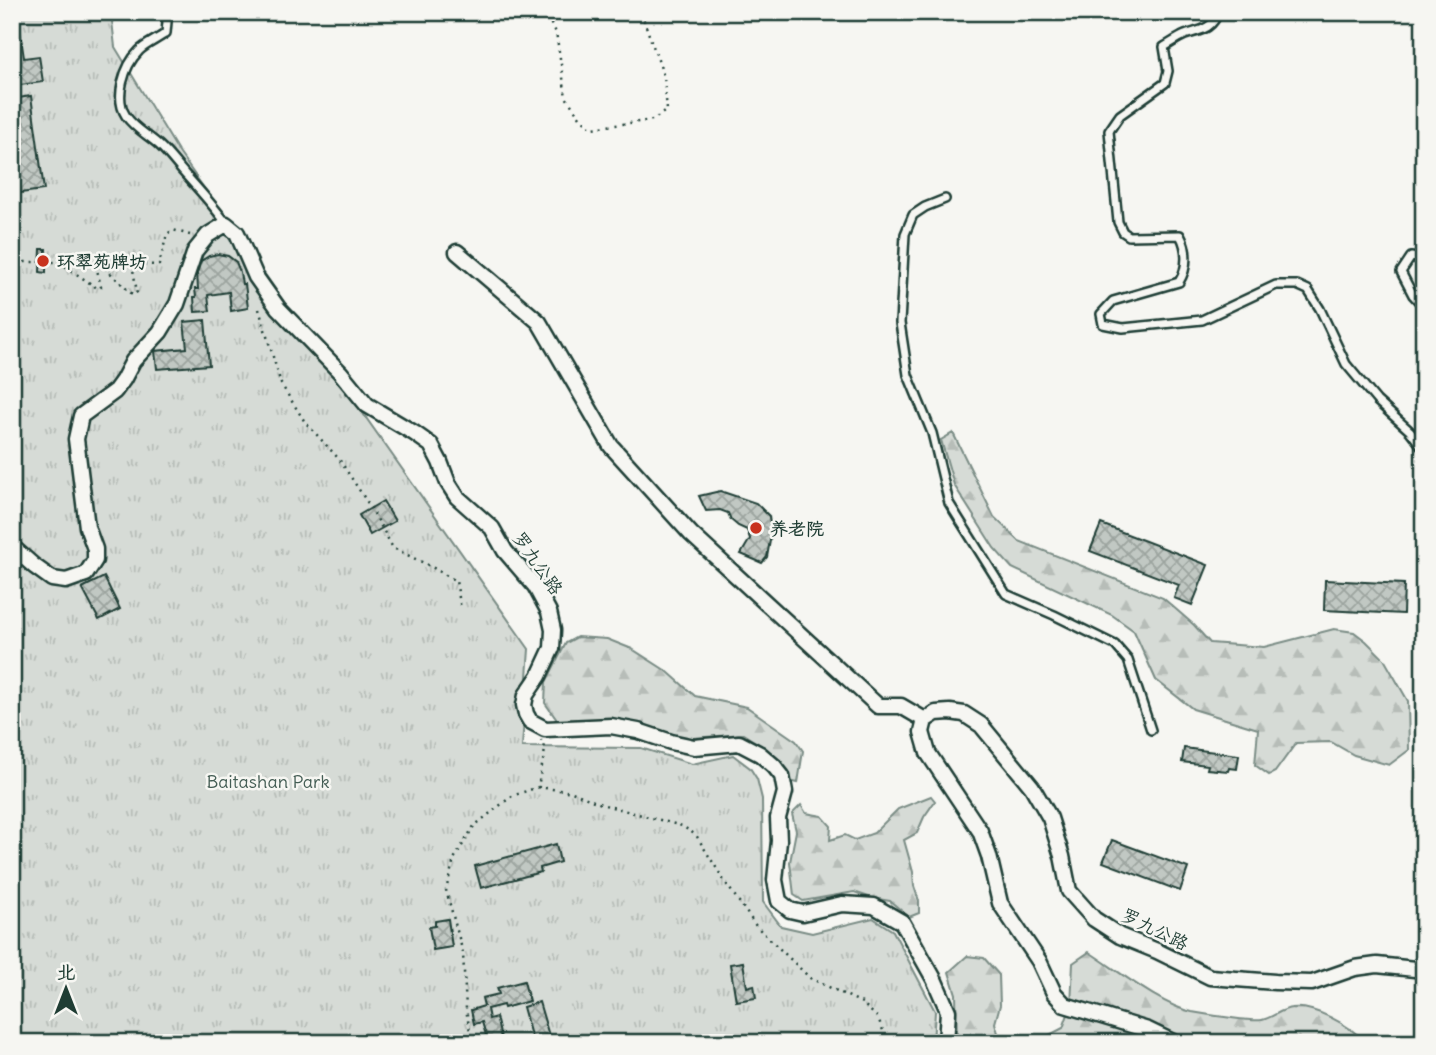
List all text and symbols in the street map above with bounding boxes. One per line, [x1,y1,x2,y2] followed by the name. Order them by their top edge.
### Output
[57,250,147,273] place label: 环翠苑牌坊
[35,253,51,269] marker: 环翠苑牌坊
[770,517,824,540] place label: 养老院
[748,520,764,536] marker: 养老院
[508,527,568,599] street label: 罗九公路
[206,770,330,793] park label: Baitashan Park
[1118,903,1192,955] street label: 罗九公路
[32,954,102,1024] north arrow
[56,960,76,984] text: 北

